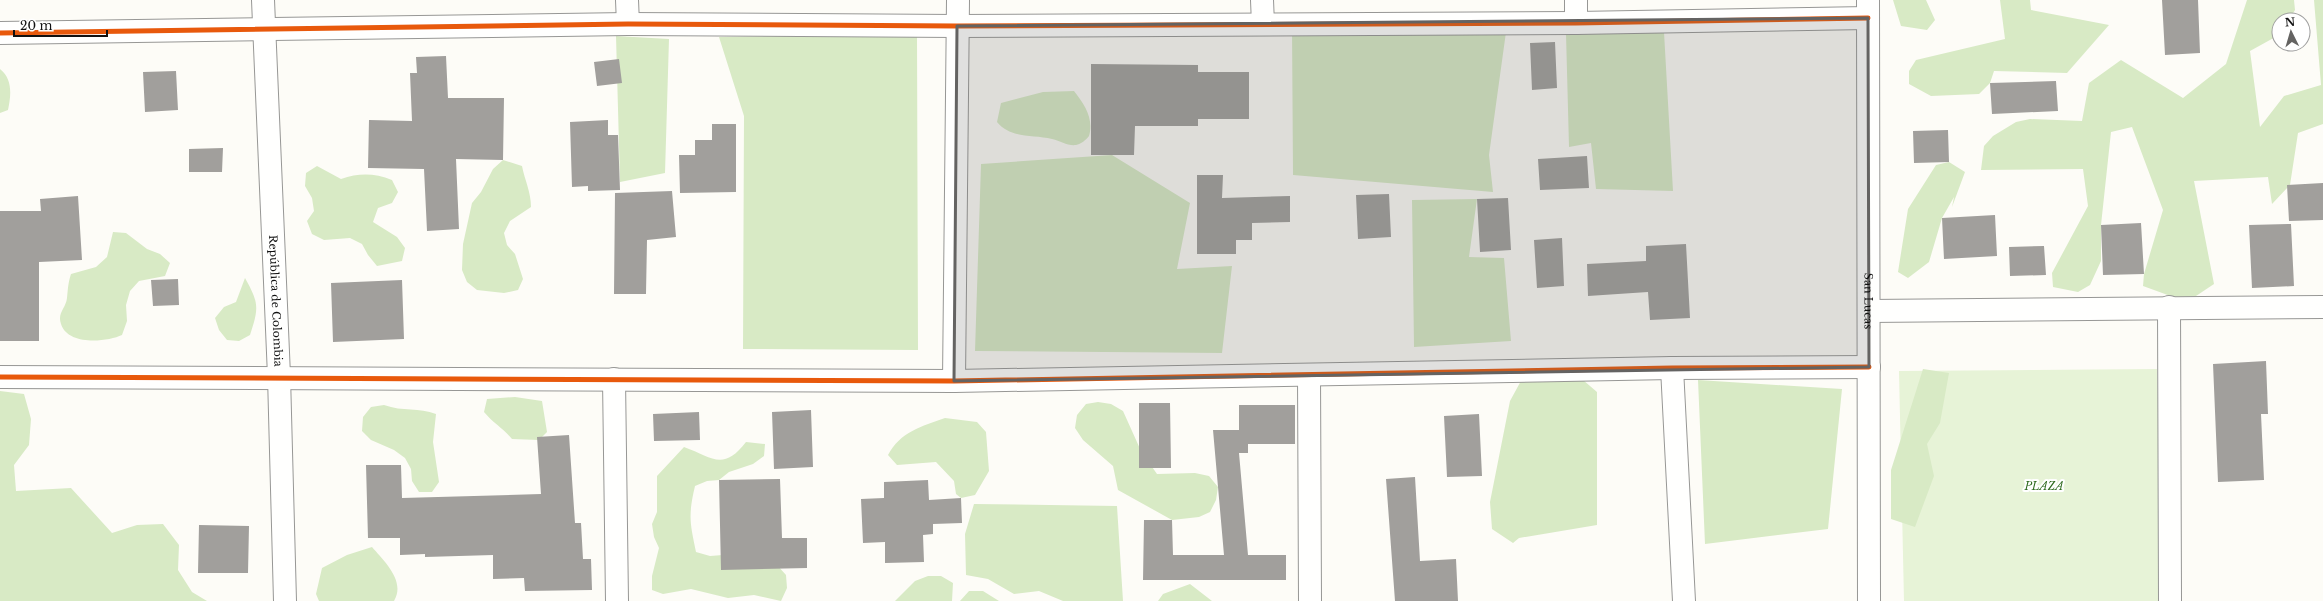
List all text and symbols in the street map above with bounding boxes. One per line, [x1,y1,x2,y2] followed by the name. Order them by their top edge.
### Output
[14,12,107,38] scale bar
[2271,12,2311,52] north arrow
[2284,15,2297,29] text: N
[20,18,52,33] text: 20 m
[266,234,286,368] street label: República de Colombia
[1861,273,1876,329] street label: San Lucas
[2023,479,2064,493] park label: PLAZA

